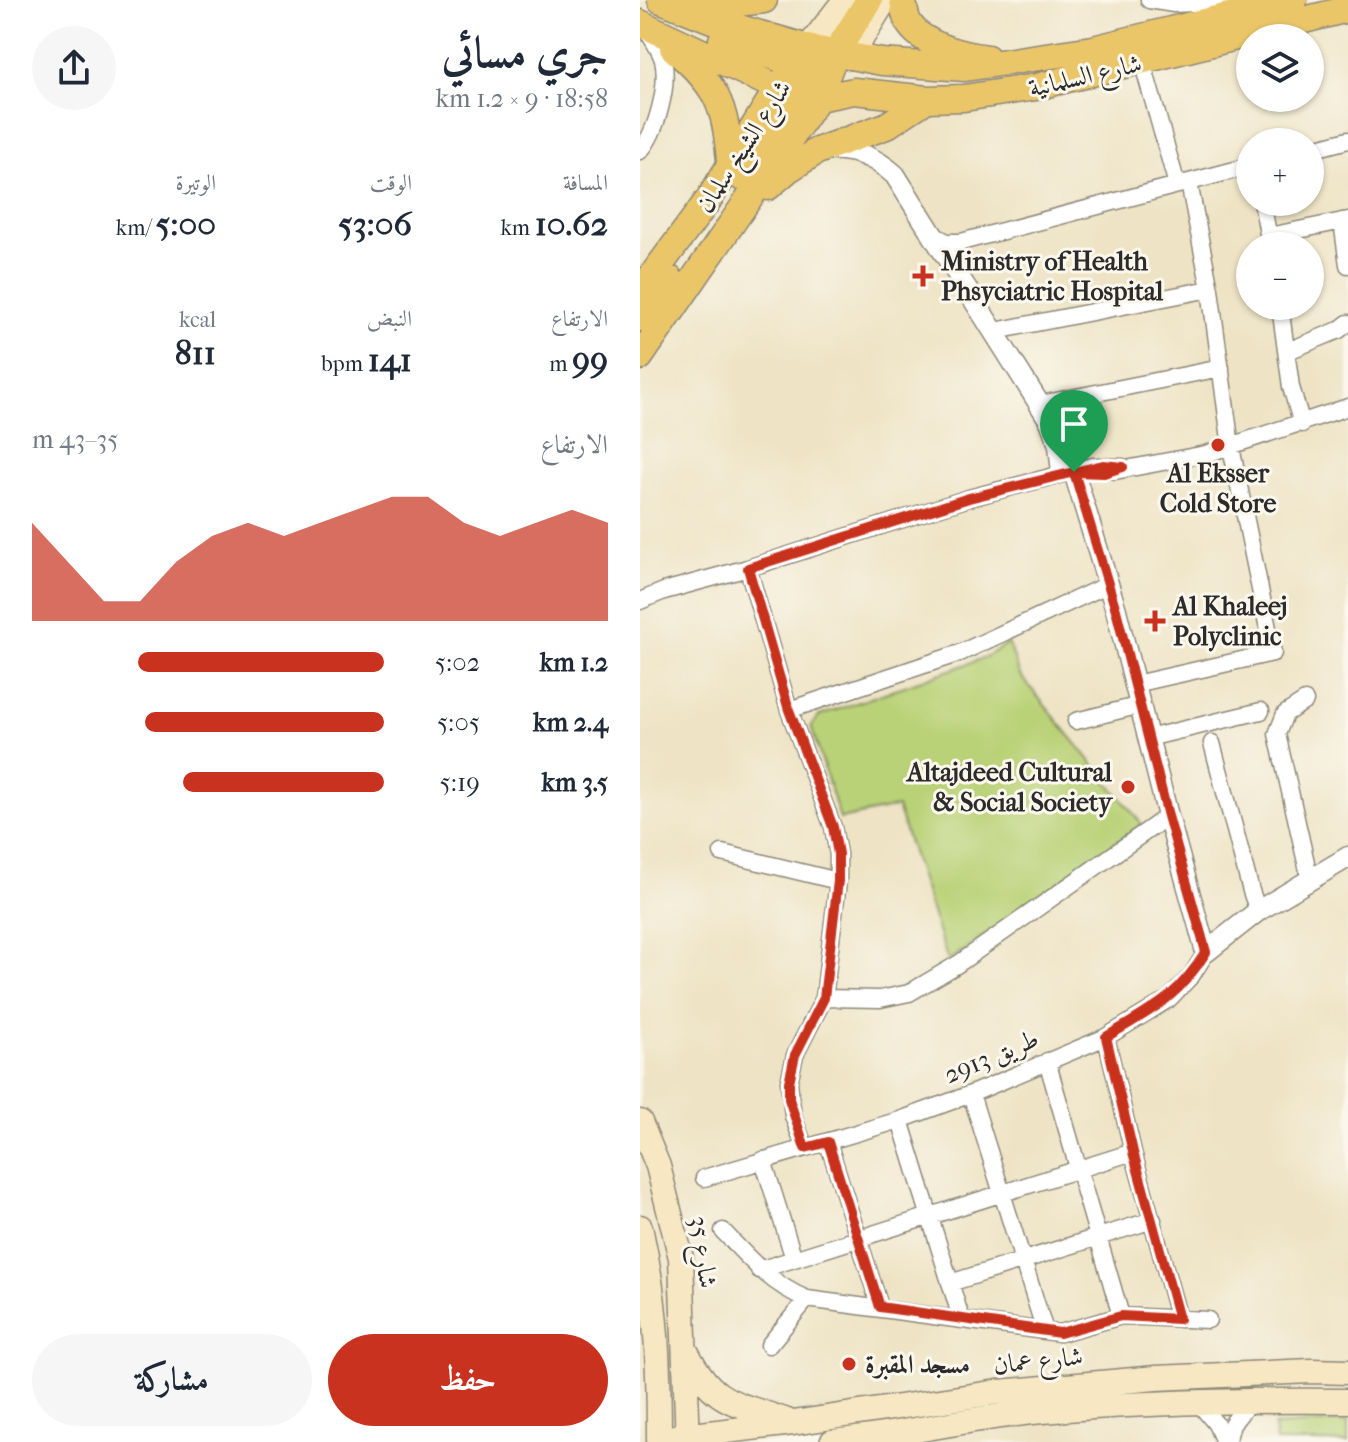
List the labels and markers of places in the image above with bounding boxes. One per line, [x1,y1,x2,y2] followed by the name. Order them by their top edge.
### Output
[941,246,1164,307] place label: Ministry of Health Phsyciatric Hospital
[912,265,934,287] marker: Ministry of Health Phsyciatric Hospital
[1040,390,1108,472] pin
[1209,436,1227,454] marker: Al Eksser Cold Store
[1160,458,1276,519] place label: Al Eksser Cold Store
[1171,591,1288,652] place label: Al Khaleej Polyclinic
[1144,610,1166,632] marker: Al Khaleej Polyclinic
[905,757,1114,818] place label: Altajdeed Cultural & Social Society
[1119,778,1137,796] marker: Altajdeed Cultural & Social Society
[865,1349,970,1380] place label: مسجد المقبرة
[840,1355,858,1373] marker: مسجد المقبرة

